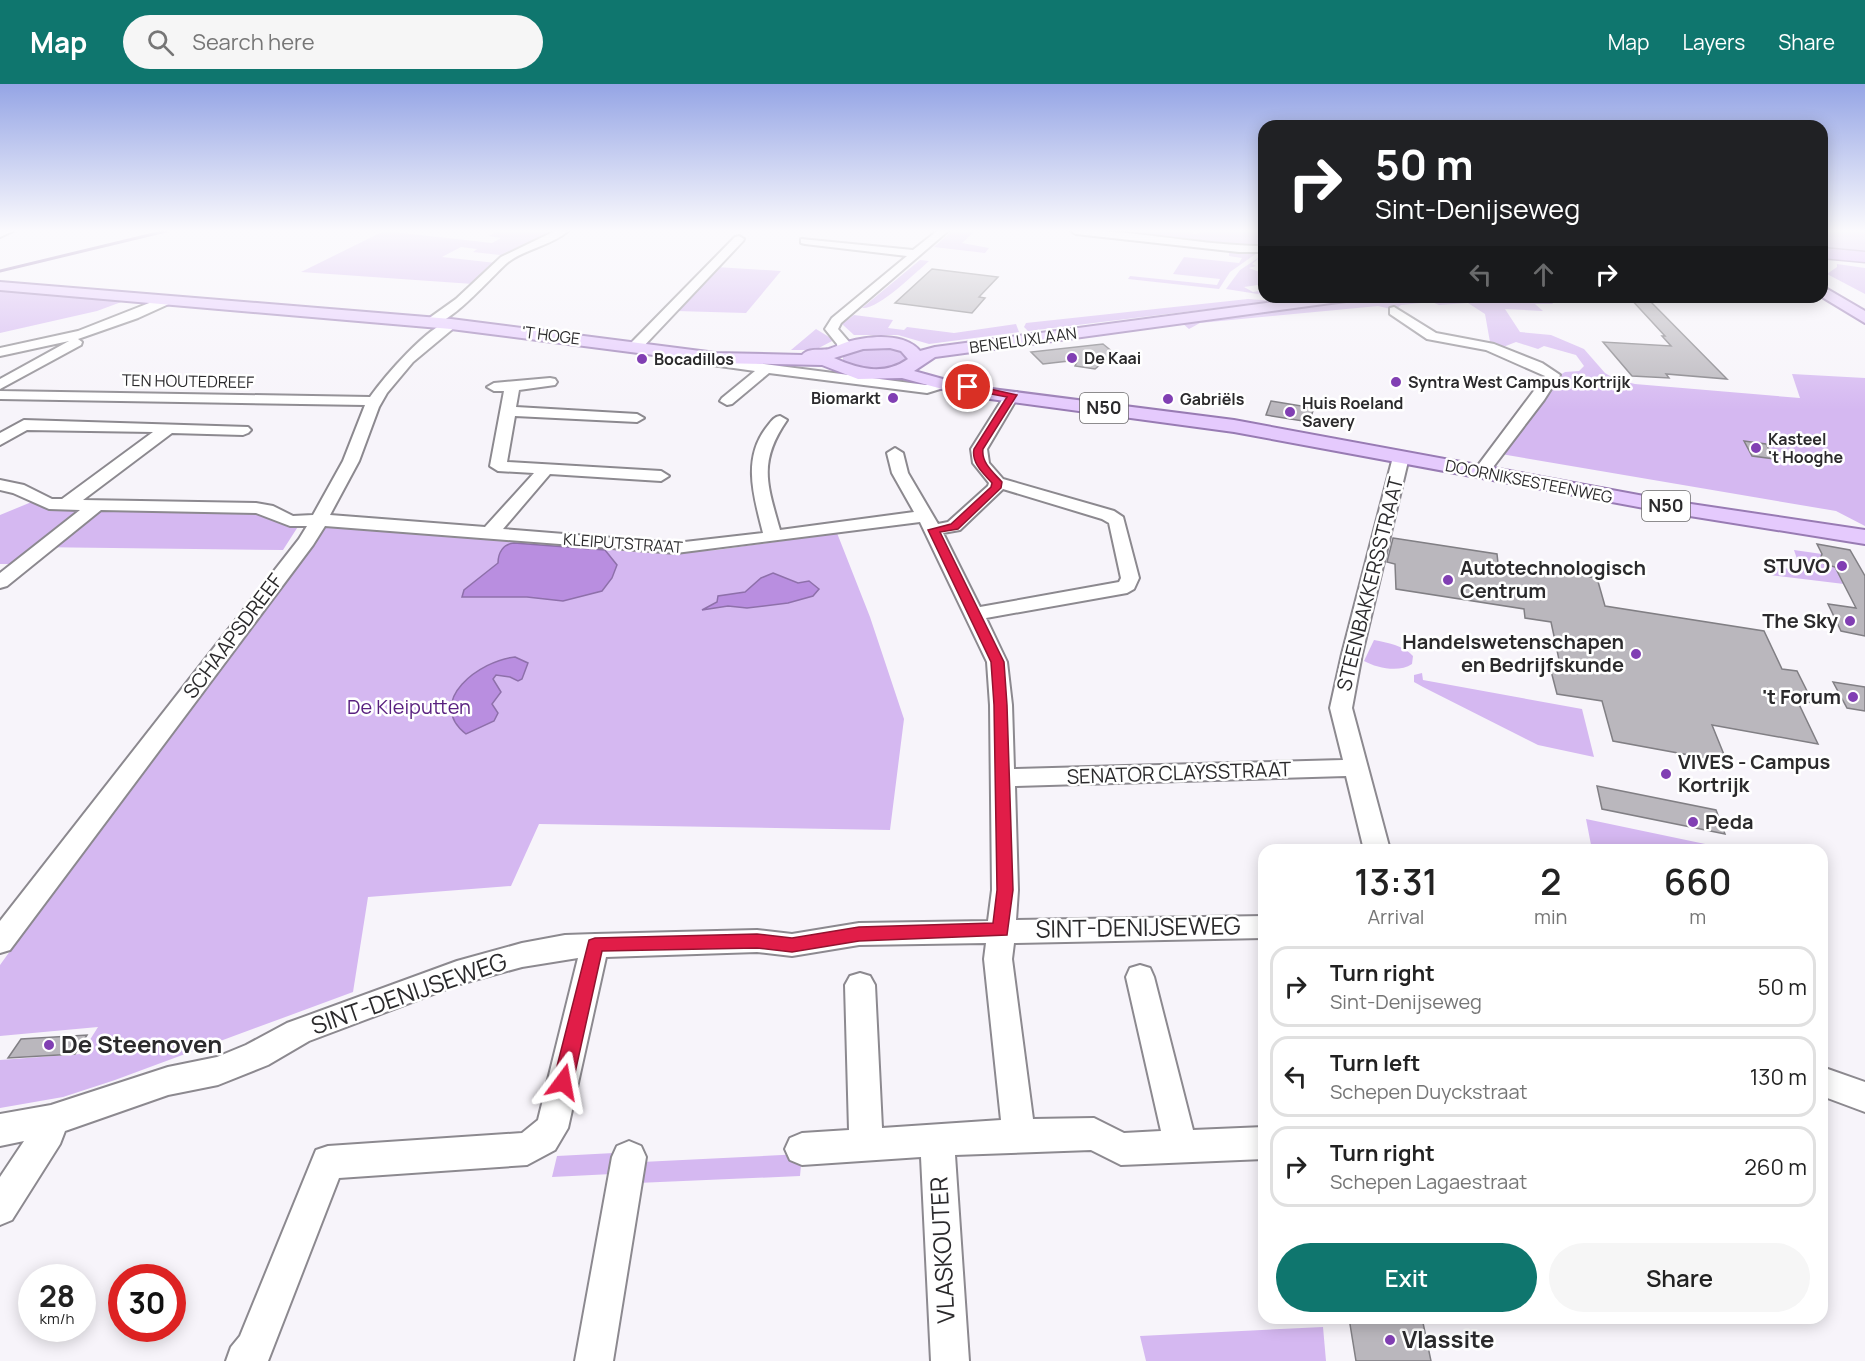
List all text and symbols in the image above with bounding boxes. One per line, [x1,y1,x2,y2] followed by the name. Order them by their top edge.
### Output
[123,15,543,69] search box
[30,23,87,61] text: Map
[144,26,177,59] icon: search
[192,27,315,57] text: Search here
[1608,28,1649,56] text: Map
[1682,28,1745,56] text: Layers
[1778,28,1835,56] text: Share
[1375,135,1473,193] text: 50 m
[1276,144,1354,222] icon: right
[1375,190,1580,227] text: Sint-Denijseweg
[1464,258,1497,291] icon: left
[1527,258,1560,291] icon: ahead
[1590,258,1623,291] icon: right
[521,321,581,349] street label: 'T HOGE
[968,322,1078,358] street label: BENELUXLAAN
[1084,347,1141,369] place label: De Kaai
[654,348,734,370] place label: Bocadillos
[1065,351,1079,365] marker: De Kaai
[635,352,649,366] marker: Bocadillos
[942,361,993,412] pin
[122,369,254,393] street label: TEN HOUTEDREEF
[951,370,984,403] icon: arrive
[1408,371,1630,393] place label: Syntra West Campus Kortrijk
[1389,375,1403,389] marker: Syntra West Campus Kortrijk
[811,387,881,409] place label: Biomarkt
[1180,388,1245,410] place label: Gabriëls
[886,391,900,405] marker: Biomarkt
[1161,392,1175,406] marker: Gabriëls
[1302,392,1403,432] place label: Huis Roeland Savery
[1080,393,1128,423] road number: N50
[1283,405,1297,419] marker: Huis Roeland Savery
[1768,428,1843,468] place label: Kasteel 't Hooghe
[1749,441,1763,455] marker: Kasteel 't Hooghe
[1444,454,1614,508] street label: DOORNIKSESTEENWEG
[1330,474,1409,694] street label: STEENBAKKERSSTRAAT
[1642,491,1690,521] road number: N50
[562,528,684,558] street label: KLEIPUTSTRAAT
[1763,552,1830,579] place label: STUVO
[1460,554,1646,604] place label: Autotechnologisch Centrum
[1835,559,1849,573] marker: STUVO
[177,568,288,704] street label: SCHAAPSDREEF
[1441,573,1455,587] marker: Autotechnologisch Centrum
[1762,607,1839,634] place label: The Sky
[1843,614,1857,628] marker: The Sky
[1402,628,1624,678] place label: Handelswetenschapen en Bedrijfskunde
[1629,647,1643,661] marker: Handelswetenschapen en Bedrijfskunde
[1762,683,1841,710] place label: 't Forum
[1846,690,1860,704] marker: 't Forum
[347,693,471,720] park label: De Kleiputten
[1678,748,1830,798] place label: VIVES - Campus Kortrijk
[1066,755,1292,790] street label: SENATOR CLAYSSTRAAT
[1659,767,1673,781] marker: VIVES - Campus Kortrijk
[1705,808,1754,835] place label: Peda
[1686,815,1700,829] marker: Peda
[1354,857,1438,906] text: 13:31
[1540,857,1561,906] text: 2
[1664,857,1732,906] text: 660
[1367,903,1425,930] text: Arrival
[1534,903,1568,930] text: min
[1689,903,1706,930] text: m
[1035,908,1241,945] street label: SINT-DENIJSEWEG
[306,944,511,1042] street label: SINT-DENIJSEWEG
[1330,958,1435,988] text: Turn right
[1279,970,1312,1003] icon: right
[1758,972,1807,1002] text: 50 m
[1330,988,1482,1015] text: Sint-Denijseweg
[61,1027,222,1060] place label: De Steenoven
[42,1038,56,1052] marker: De Steenoven
[1330,1048,1420,1078] text: Turn left
[531,1050,595,1114] position arrow
[1279,1060,1312,1093] icon: left
[1750,1062,1807,1092] text: 130 m
[1330,1078,1528,1105] text: Schepen Duyckstraat
[1330,1138,1435,1168] text: Turn right
[1279,1150,1312,1183] icon: right
[1744,1152,1807,1182] text: 260 m
[1330,1168,1527,1195] text: Schepen Lagaestraat
[921,1176,962,1324] street label: VLASKOUTER
[1276,1243,1537,1312] button: Exit
[1549,1243,1810,1312] button: Share
[108,1264,186,1342] speed limit sign: 30
[39,1275,75,1316] text: 28
[40,1308,74,1329] text: km/h
[1402,1322,1494,1355] place label: Vlassite
[1383,1333,1397,1347] marker: Vlassite

